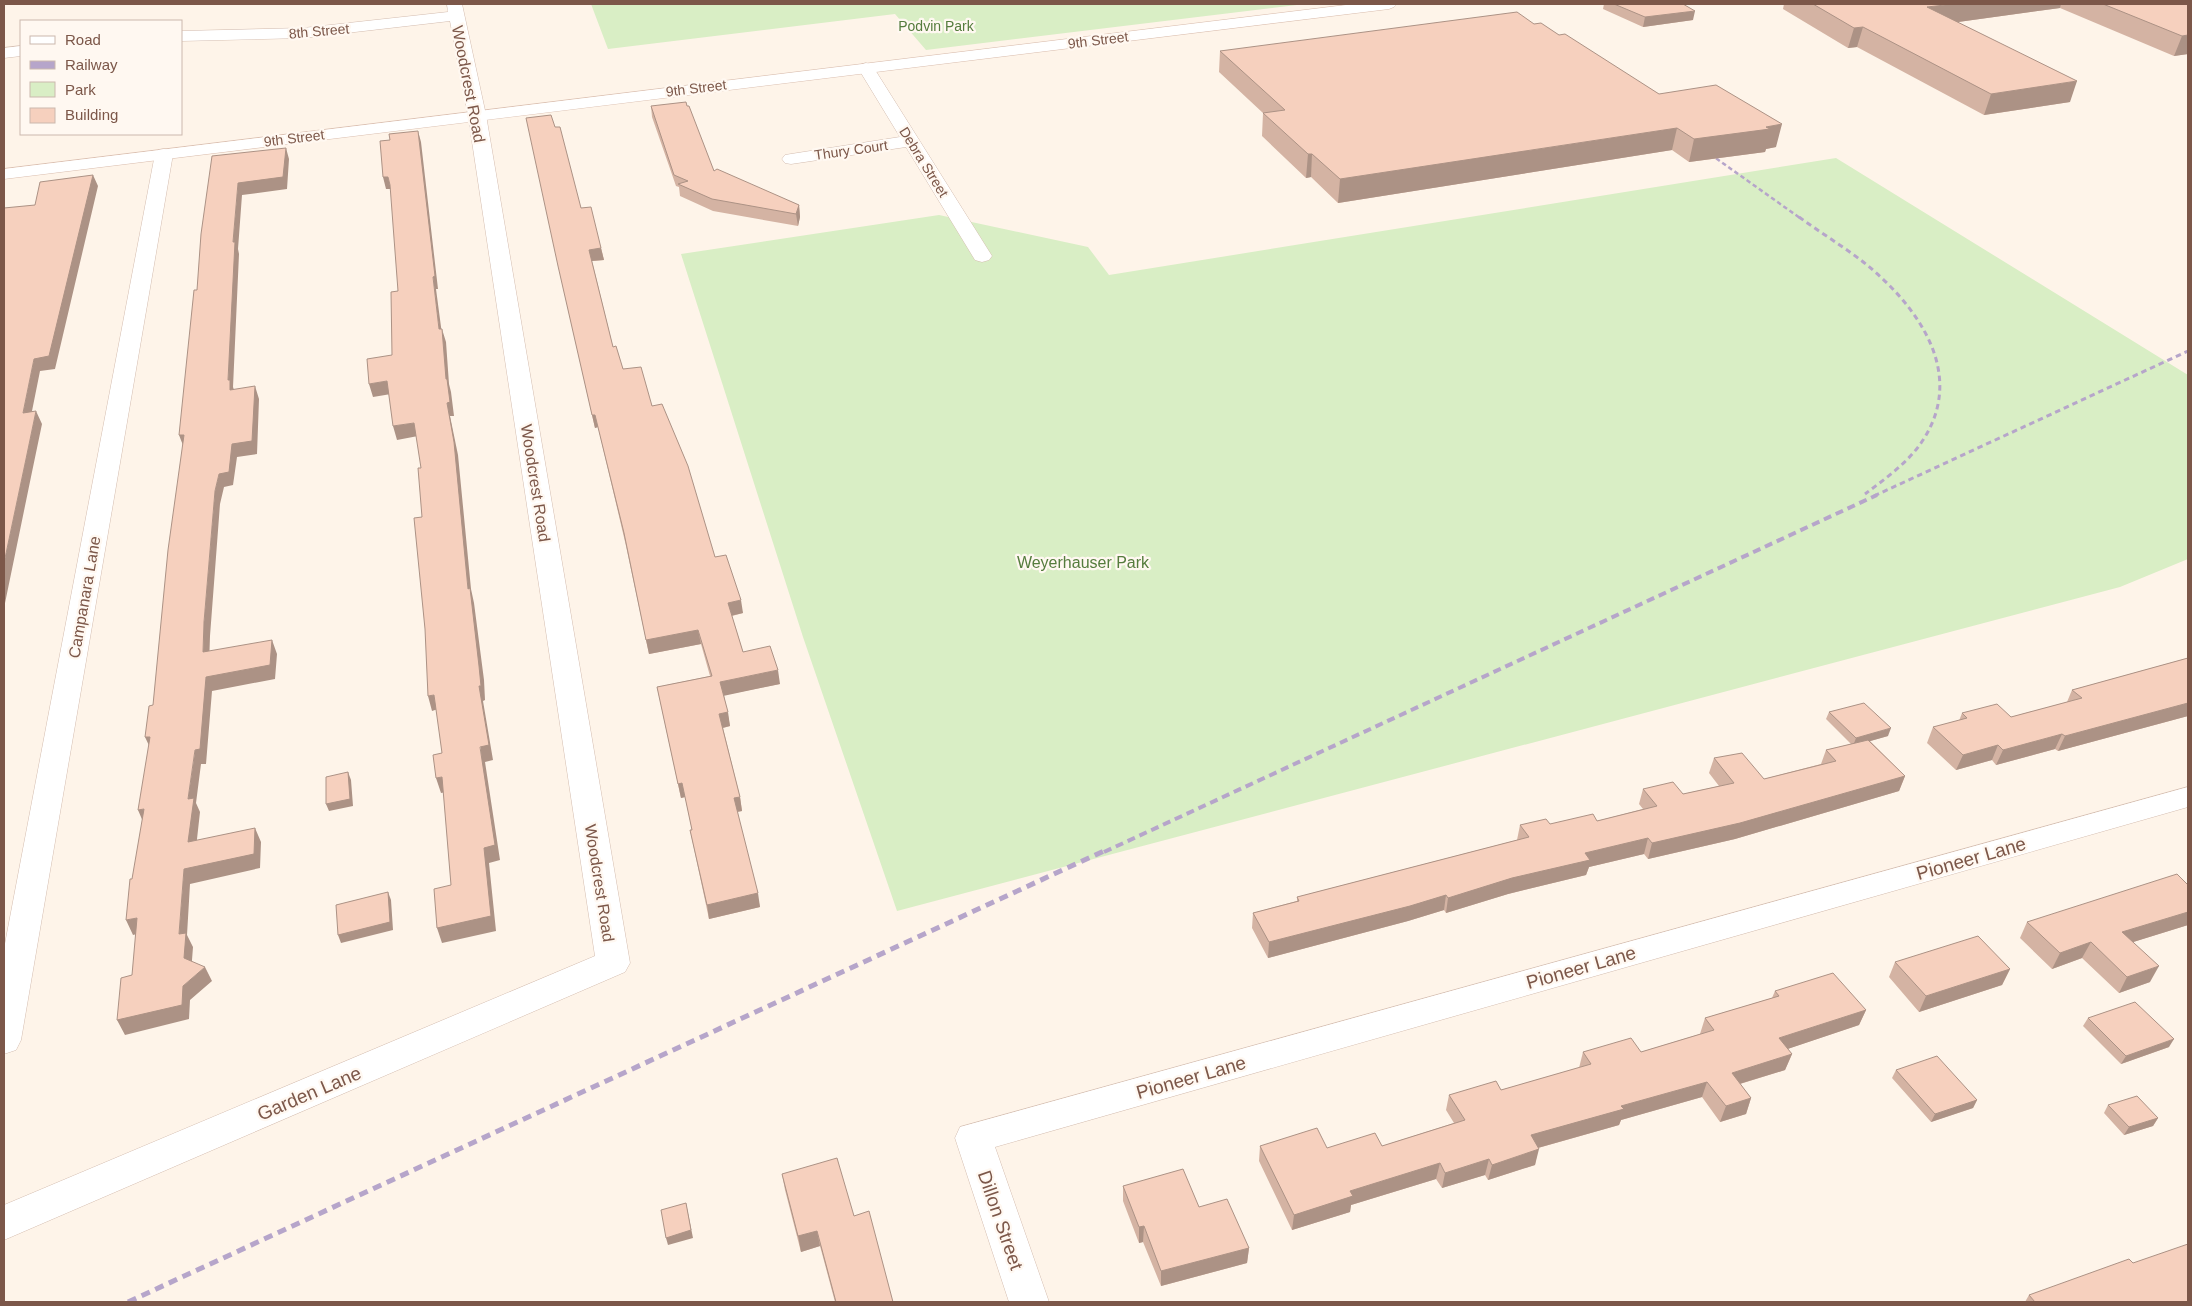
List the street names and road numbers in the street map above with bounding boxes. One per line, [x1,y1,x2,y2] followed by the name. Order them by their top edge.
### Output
[288,20,350,42] street label: 8th Street
[449,24,488,144] street label: Woodcrest Road
[1067,28,1129,52] street label: 9th Street
[665,76,727,100] street label: 9th Street
[896,124,952,200] street label: Debra Street
[263,126,325,150] street label: 9th Street
[813,137,889,163] street label: Thury Court
[518,423,553,543] street label: Woodcrest Road
[65,535,104,659] street label: Campanara Lane
[582,823,617,943] street label: Woodcrest Road
[1914,833,2028,884] street label: Pioneer Lane
[1524,942,1638,993] street label: Pioneer Lane
[1134,1052,1248,1103] street label: Pioneer Lane
[254,1062,364,1125] street label: Garden Lane
[974,1168,1028,1273] street label: Dillon Street

